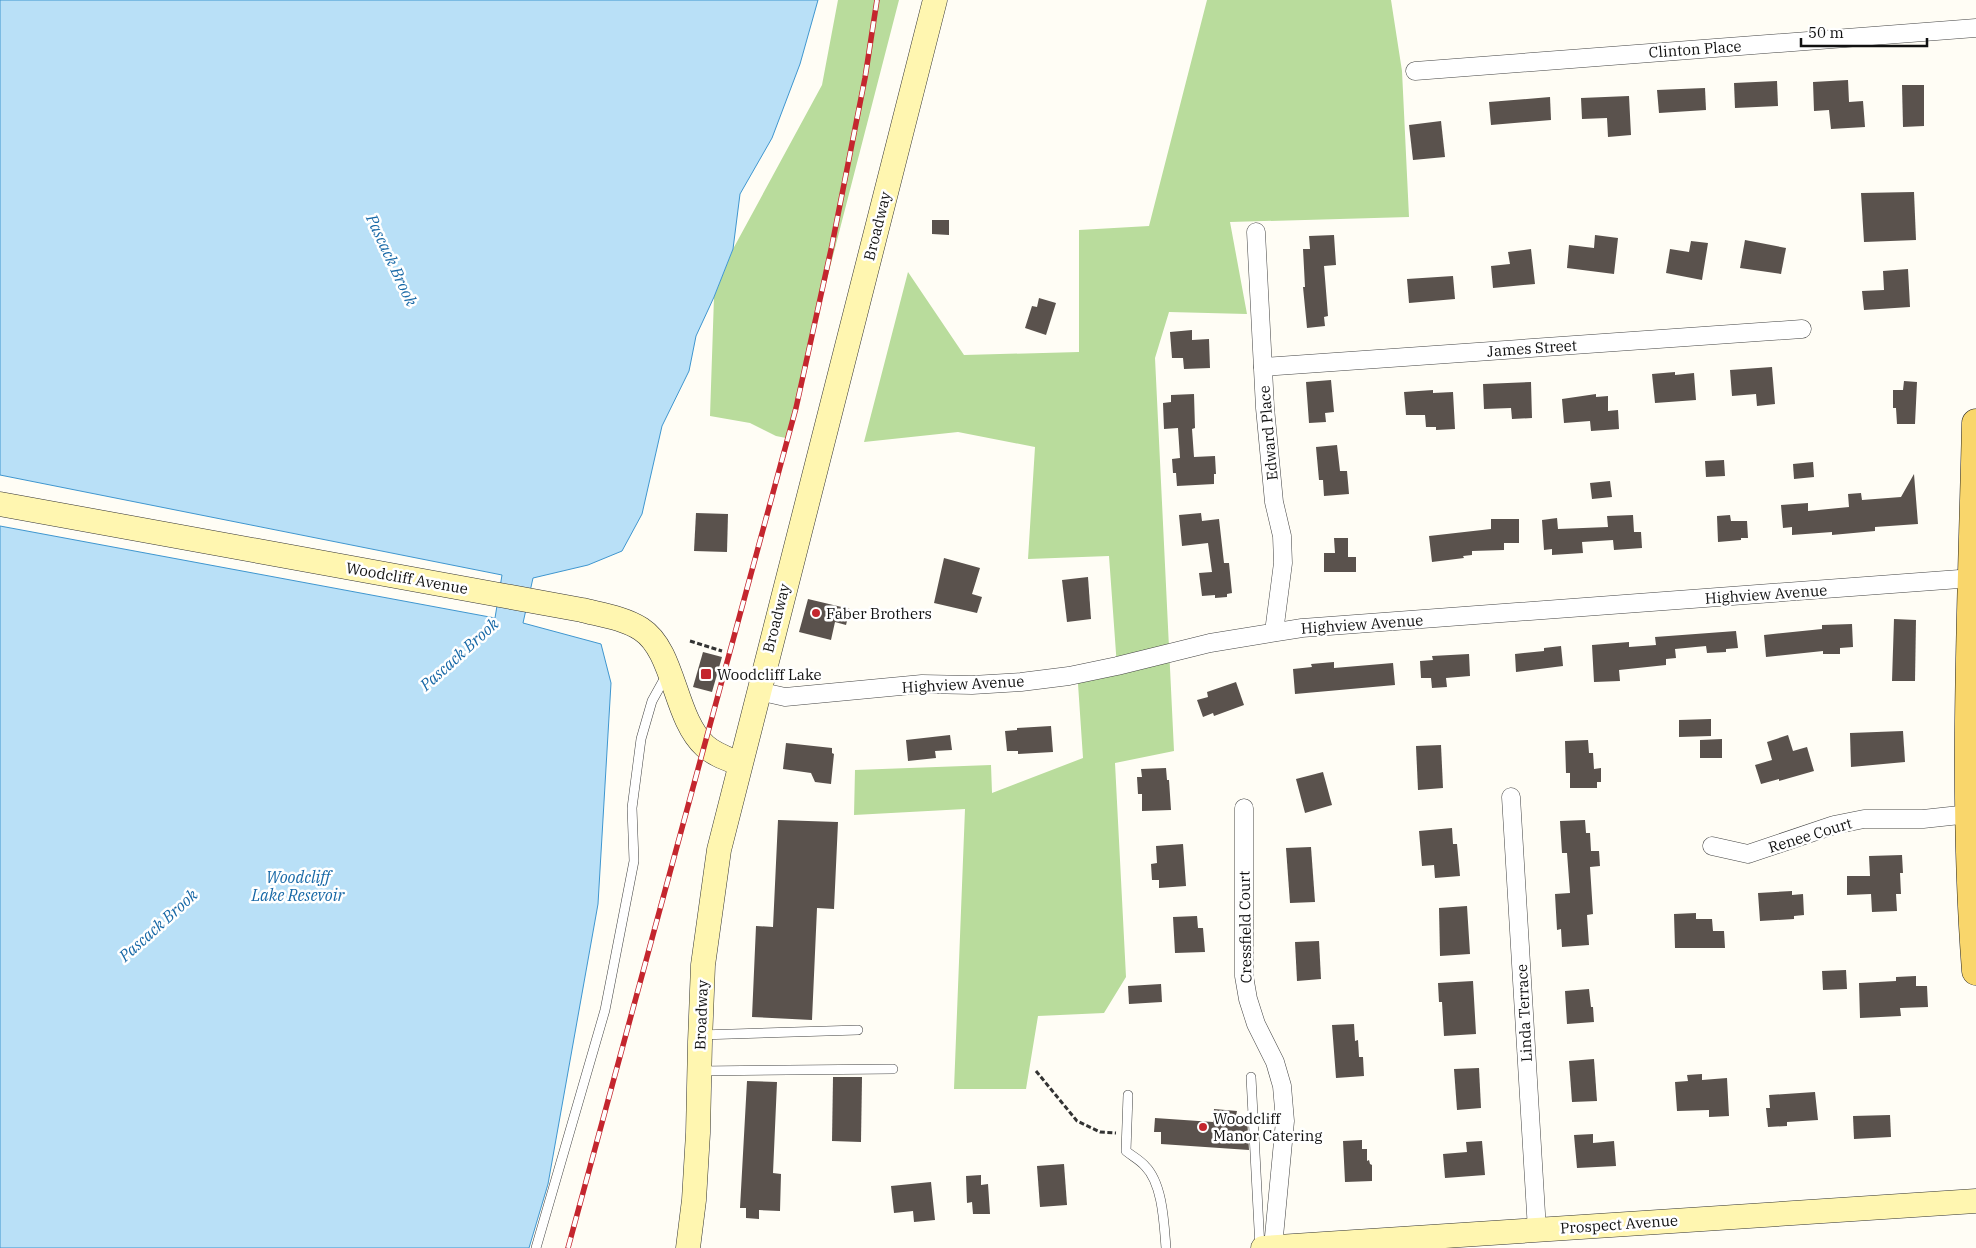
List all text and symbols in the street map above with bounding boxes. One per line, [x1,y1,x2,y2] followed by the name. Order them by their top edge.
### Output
[1801,15,1927,47] scale bar
[1808,23,1844,42] text: 50 m
[1648,36,1742,62] street label: Clinton Place
[859,190,895,262] street label: Broadway
[362,210,422,310] water label: Pascack Brook
[1486,335,1578,361] street label: James Street
[1254,385,1282,481] street label: Edward Place
[344,558,470,598] street label: Woodcliff Avenue
[1704,580,1828,608] street label: Highview Avenue
[758,582,794,654] street label: Broadway
[826,604,932,623] place label: Faber Brothers
[810,607,822,619] marker: Faber Brothers
[1300,610,1424,638] street label: Highview Avenue
[415,613,503,695] water label: Pascack Brook
[717,665,822,684] place label: Woodcliff Lake
[699,667,713,681] marker: Woodcliff Lake
[901,671,1025,697] street label: Highview Avenue
[1766,813,1854,857] street label: Renee Court
[250,867,346,905] water label: Woodcliff Lake Resevoir
[1235,870,1255,984] street label: Cressfield Court
[114,884,202,966] water label: Pascack Brook
[1512,963,1536,1063] street label: Linda Terrace
[690,980,712,1050] street label: Broadway
[1213,1109,1323,1145] place label: Woodcliff Manor Catering
[1197,1121,1209,1133] marker: Woodcliff Manor Catering
[1559,1210,1679,1238] street label: Prospect Avenue

